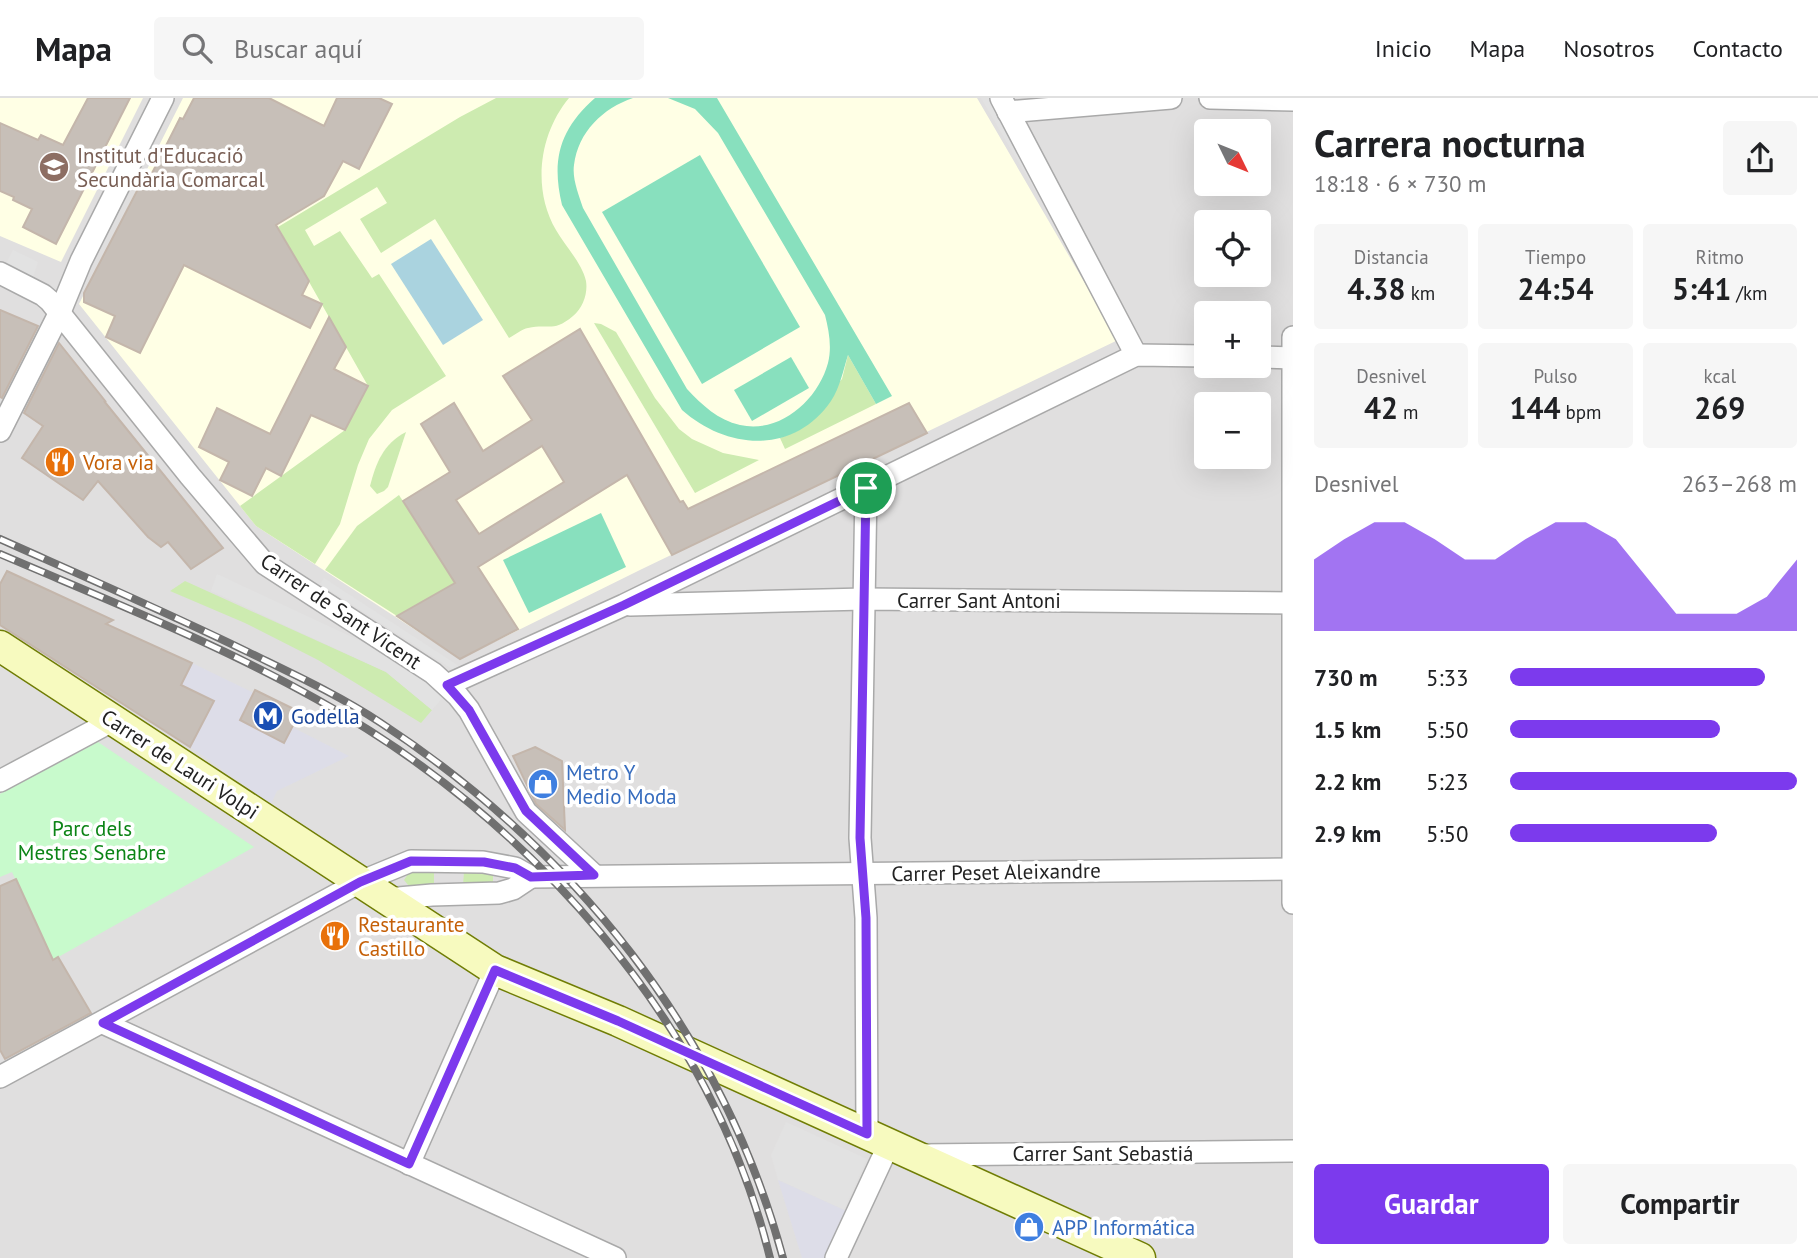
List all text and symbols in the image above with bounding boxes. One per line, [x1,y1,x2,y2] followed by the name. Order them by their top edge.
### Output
[154,17,644,80] search box
[35,27,112,70] text: Mapa
[178,29,216,67] icon: search
[234,32,362,65] text: Buscar aquí
[1375,33,1432,64] text: Inicio
[1470,33,1525,64] text: Mapa
[1563,33,1655,64] text: Nosotros
[1693,33,1783,64] text: Contacto
[1314,118,1586,167] text: Carrera nocturna
[1194,119,1270,196] north arrow
[1194,119,1271,469] map controls
[1723,121,1797,195] button: share
[77,142,265,193] place label: Institut d'Educació Secundària Comarcal
[37,150,71,184] school or university icon: Institut d'Educació Secundària Comarcal
[1314,169,1486,198] text: 18:18 · 6 × 730 m
[1194,210,1271,287] button: locate
[1354,245,1429,269] text: Distancia
[1525,245,1586,269] text: Tiempo
[1696,245,1744,269] text: Ritmo
[1347,269,1406,308] text: 4.38
[1517,269,1594,308] text: 24:54
[1672,269,1731,308] text: 5:41
[1406,281,1435,305] text: km
[1731,281,1768,305] text: /km
[1194,301,1271,378] button: +
[1356,364,1426,388] text: Desnivel
[1534,364,1577,388] text: Pulso
[1704,364,1736,388] text: kcal
[1364,388,1398,427] text: 42
[1509,388,1560,427] text: 144
[1694,388,1745,427] text: 269
[1194,392,1271,469] button: −
[1398,400,1418,424] text: m
[1560,400,1602,424] text: bpm
[43,445,77,479] restaurant icon: Vora via
[82,449,154,476] place label: Vora via
[836,458,896,518] pin
[847,469,885,507] icon: arrive
[1314,469,1398,498] text: Desnivel
[1682,469,1797,498] text: 263–268 m
[255,547,427,675] street label: Carrer de Sant Vicent
[897,587,1061,614] street label: Carrer Sant Antoni
[1314,663,1377,692] text: 730 m
[1426,663,1469,692] text: 5:33
[251,699,285,733] metro station icon: Godella
[96,703,264,825] street label: Carrer de Lauri Volpi
[291,703,360,730] place label: Godella
[1314,715,1381,744] text: 1.5 km
[1426,715,1469,744] text: 5:50
[566,759,677,810] place label: Metro Y Medio Moda
[526,767,560,801] shop icon: Metro Y Medio Moda
[1314,767,1381,796] text: 2.2 km
[1426,767,1469,796] text: 5:23
[18,815,166,866] park label: Parc dels Mestres Senabre
[1314,819,1381,848] text: 2.9 km
[1426,819,1469,848] text: 5:50
[891,857,1101,887] street label: Carrer Peset Aleixandre
[358,911,464,962] place label: Restaurante Castillo
[318,919,352,953] restaurant icon: Restaurante Castillo
[1012,1140,1194,1167] street label: Carrer Sant Sebastiá
[1314,1164,1549,1244] button: Guardar
[1563,1164,1797,1244] button: Compartir
[1012,1210,1046,1244] shop icon: APP Informática
[1052,1214,1195,1241] place label: APP Informática

